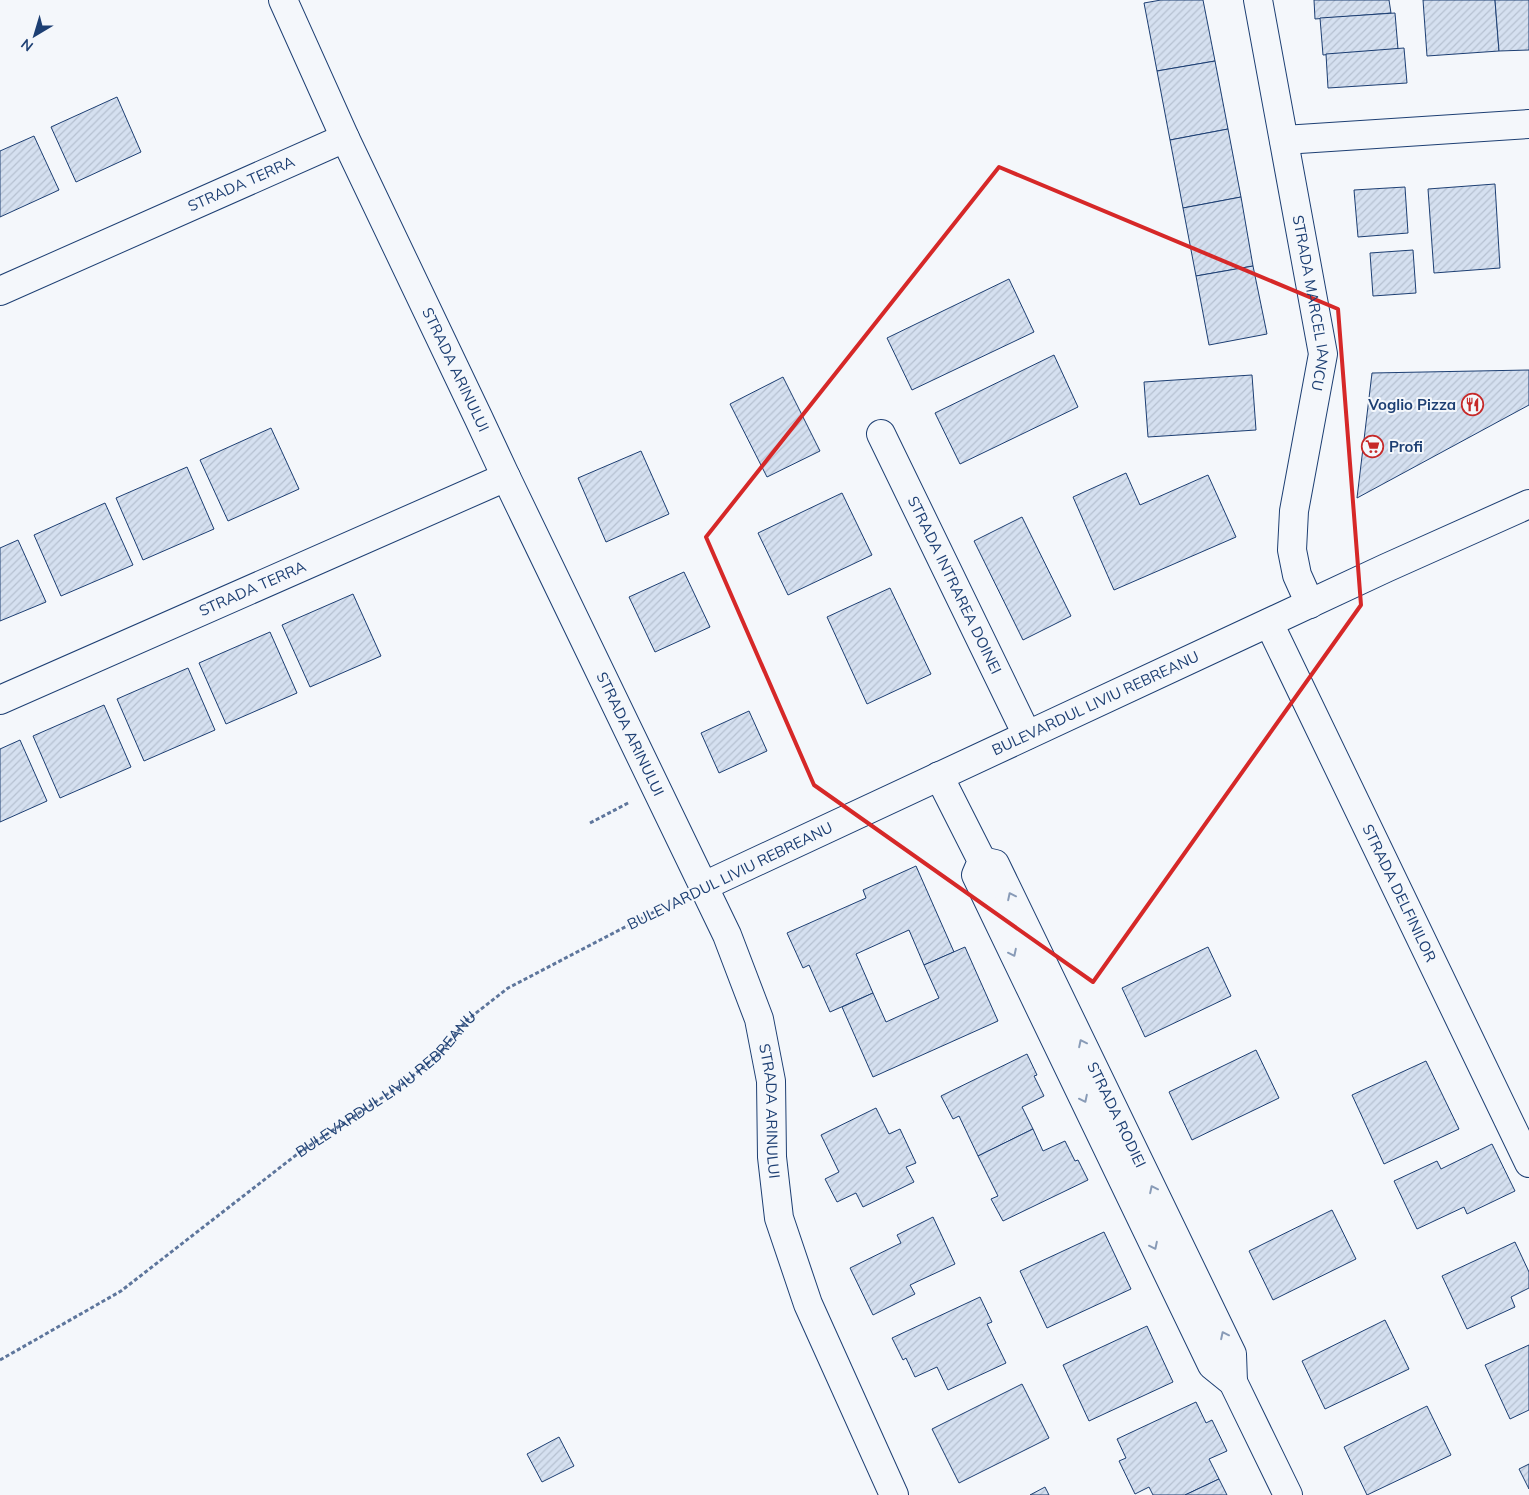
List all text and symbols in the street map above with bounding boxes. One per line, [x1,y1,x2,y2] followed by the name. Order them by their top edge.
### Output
[10,10,60,60] north arrow
[17,35,37,56] text: N
[185,152,298,216] street label: STRADA TERRA
[1289,213,1334,392] street label: STRADA MARCEL IANCU
[418,304,494,435] street label: STRADA ARINULUI
[1460,393,1484,417] restaurant icon: Voglio Pizza
[1367,395,1456,414] place label: Voglio Pizza
[1361,435,1385,459] supermarket icon: Profi
[1389,437,1423,456] place label: Profi
[904,493,1006,677] street label: STRADA INTRAREA DOINEI
[196,556,309,620] street label: STRADA TERRA
[989,647,1202,759] street label: BULEVARDUL LIVIU REBREANU
[592,669,668,799] street label: STRADA ARINULUI
[624,817,836,934] street label: BULEVARDUL LIVIU REBREANU
[1358,821,1441,965] street label: STRADA DELFINILOR
[1007,892,1017,901] one-way arrow
[1007,948,1018,957] one-way arrow
[292,1007,480,1161] street label: BULEVARDUL LIVIU REBREANU
[1078,1039,1088,1048] one-way arrow
[755,1042,784,1179] street label: STRADA ARINULUI
[1083,1059,1150,1171] street label: STRADA RODIEI
[1078,1094,1088,1103] one-way arrow
[1149,1185,1159,1194] one-way arrow
[1148,1241,1159,1250] one-way arrow
[1219,1331,1230,1340] one-way arrow

